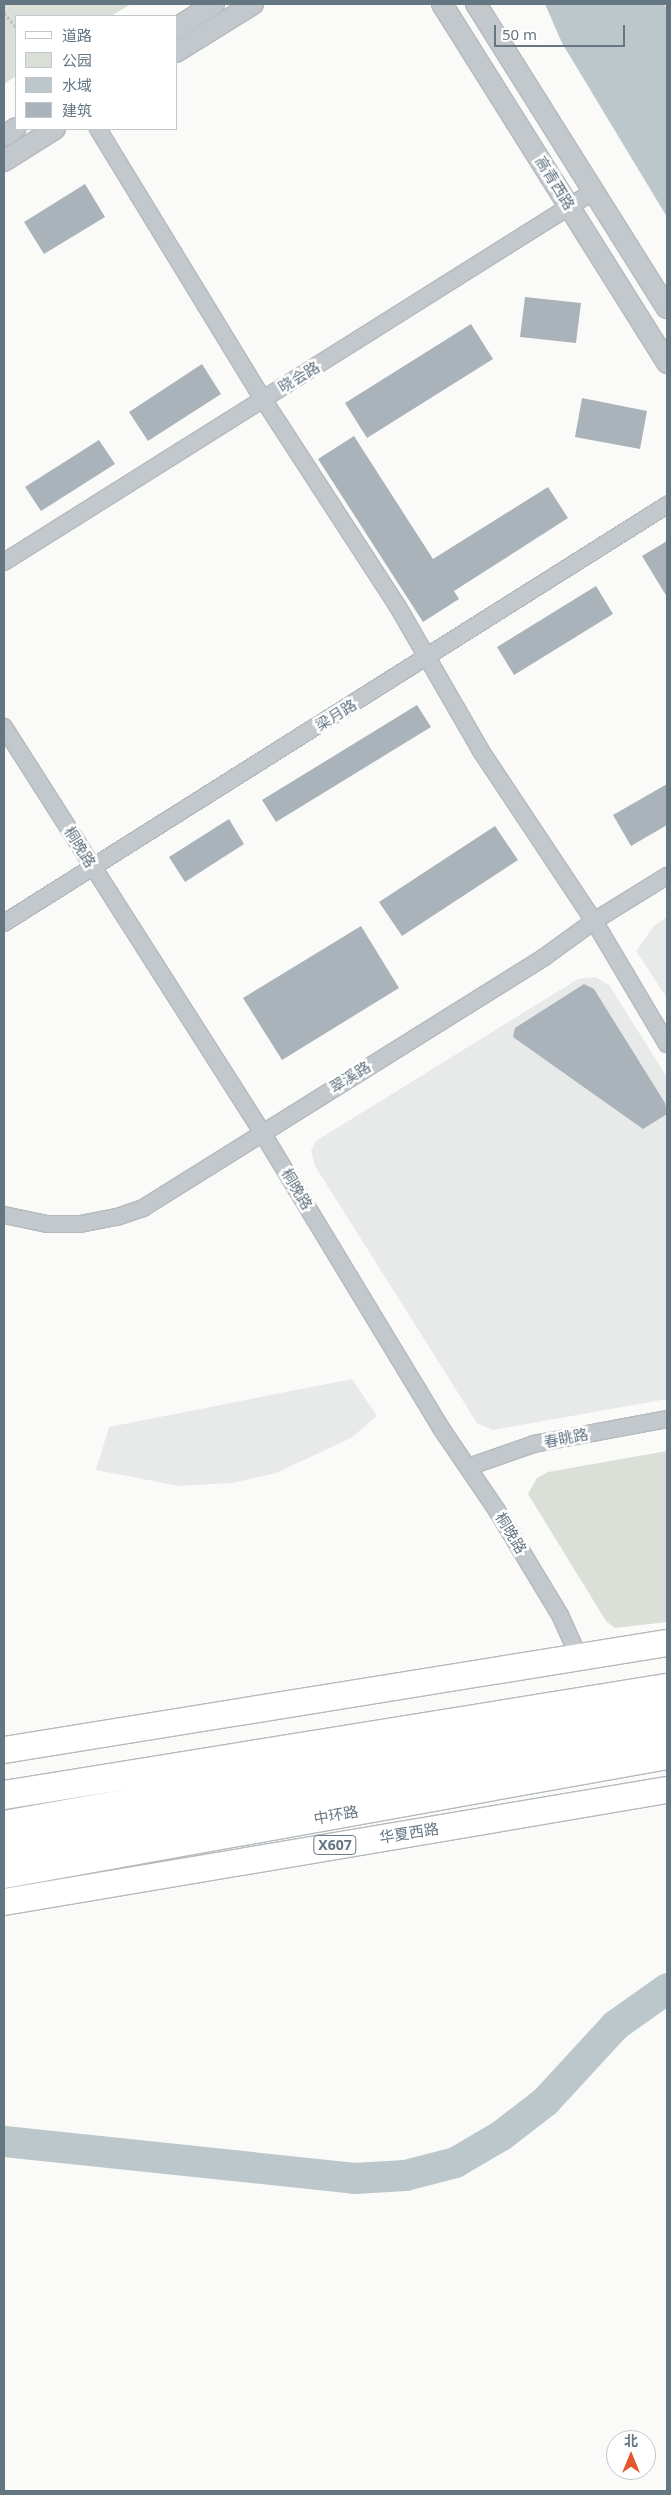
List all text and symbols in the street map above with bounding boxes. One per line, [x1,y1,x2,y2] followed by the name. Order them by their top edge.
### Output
[15,15,178,130] legend
[496,15,627,47] scale bar
[502,24,537,44] text: 50 m
[62,25,92,45] text: 道路
[62,50,92,70] text: 公园
[62,75,92,95] text: 水域
[62,100,92,120] text: 建筑
[531,153,579,213] street label: 高青西路
[275,358,323,396] street label: 晓会路
[312,695,360,735] street label: 梁月路
[60,823,100,871] street label: 桐晚路
[326,1057,374,1097] street label: 翠溪路
[278,1165,316,1213] street label: 桐晚路
[542,1425,590,1451] street label: 春眺路
[492,1509,530,1557] street label: 桐晚路
[312,1802,360,1828] street label: 中环路
[378,1819,440,1847] street label: 华夏西路
[312,1834,358,1856] road number: X607
[606,2430,656,2480] north arrow
[624,2431,638,2450] text: 北

